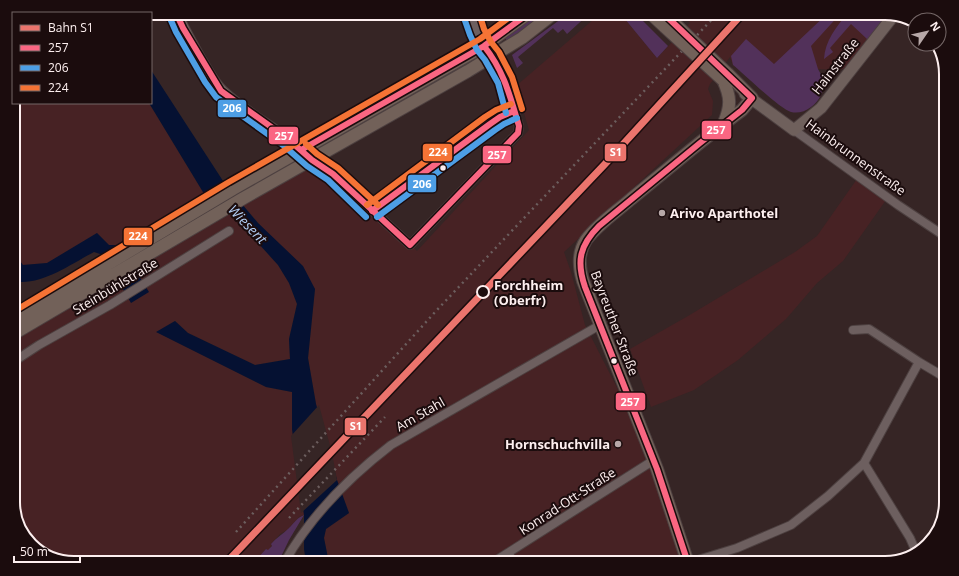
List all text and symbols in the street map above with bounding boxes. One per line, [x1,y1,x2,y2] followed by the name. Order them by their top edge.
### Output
[12,12,152,104] legend
[907,12,947,52] north arrow
[927,18,944,34] text: N
[48,19,94,36] text: Bahn S1
[807,34,863,98] street label: Hainstraße
[48,39,69,56] text: 257
[48,59,69,76] text: 206
[48,79,69,96] text: 224
[217,99,247,118] line badge: 206
[223,100,241,115] text: 206
[802,115,910,199] street label: Hainbrunnenstraße
[701,120,732,140] line badge: 257
[707,122,725,137] text: 257
[268,126,299,145] line badge: 257
[275,128,293,143] text: 257
[422,143,453,162] line badge: 224
[604,143,627,162] line badge: S1
[429,144,448,159] text: 224
[610,144,622,159] text: S1
[482,145,512,164] line badge: 257
[488,147,506,162] text: 257
[438,163,448,173] unlabelled marker
[407,174,437,193] line badge: 206
[413,176,431,191] text: 206
[224,200,273,249] water label: Wiesent
[670,204,778,222] place label: Arivo Aparthotel
[657,208,667,218] marker: Arivo Aparthotel
[123,227,153,246] line badge: 224
[129,228,148,243] text: 224
[69,253,161,319] street label: Steinbühlstraße
[587,268,643,378] street label: Bayreuther Straße
[494,276,563,309] place label: Forchheim (Oberfr)
[476,285,490,299] marker: Forchheim (Oberfr)
[609,356,619,366] unlabelled marker
[615,392,646,411] line badge: 257
[392,393,448,435] street label: Am Stahl
[621,394,639,409] text: 257
[344,417,367,436] line badge: S1
[350,418,362,433] text: S1
[505,435,610,453] place label: Hornschuchvilla
[613,439,623,449] marker: Hornschuchvilla
[515,463,619,539] street label: Konrad-Ott-Straße
[14,538,80,564] scale bar
[20,543,48,560] text: 50 m

